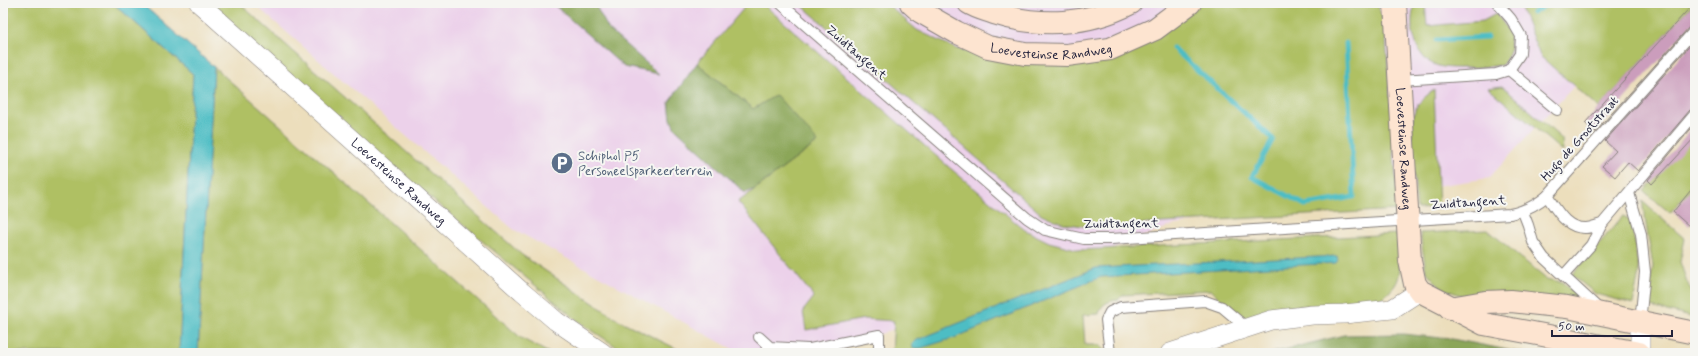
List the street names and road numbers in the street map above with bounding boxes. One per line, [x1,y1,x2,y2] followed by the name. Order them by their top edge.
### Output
[821,22,890,86] street label: Zuidtangent
[989,39,1113,64] street label: Loevesteinse Randweg
[1391,87,1416,210] street label: Loevesteinse Randweg
[1537,93,1624,186] street label: Hugo de Grootstraat
[347,134,450,229] street label: Loevesteinse Randweg
[1430,192,1507,216] street label: Zuidtangent
[1083,215,1159,235] street label: Zuidtangent

